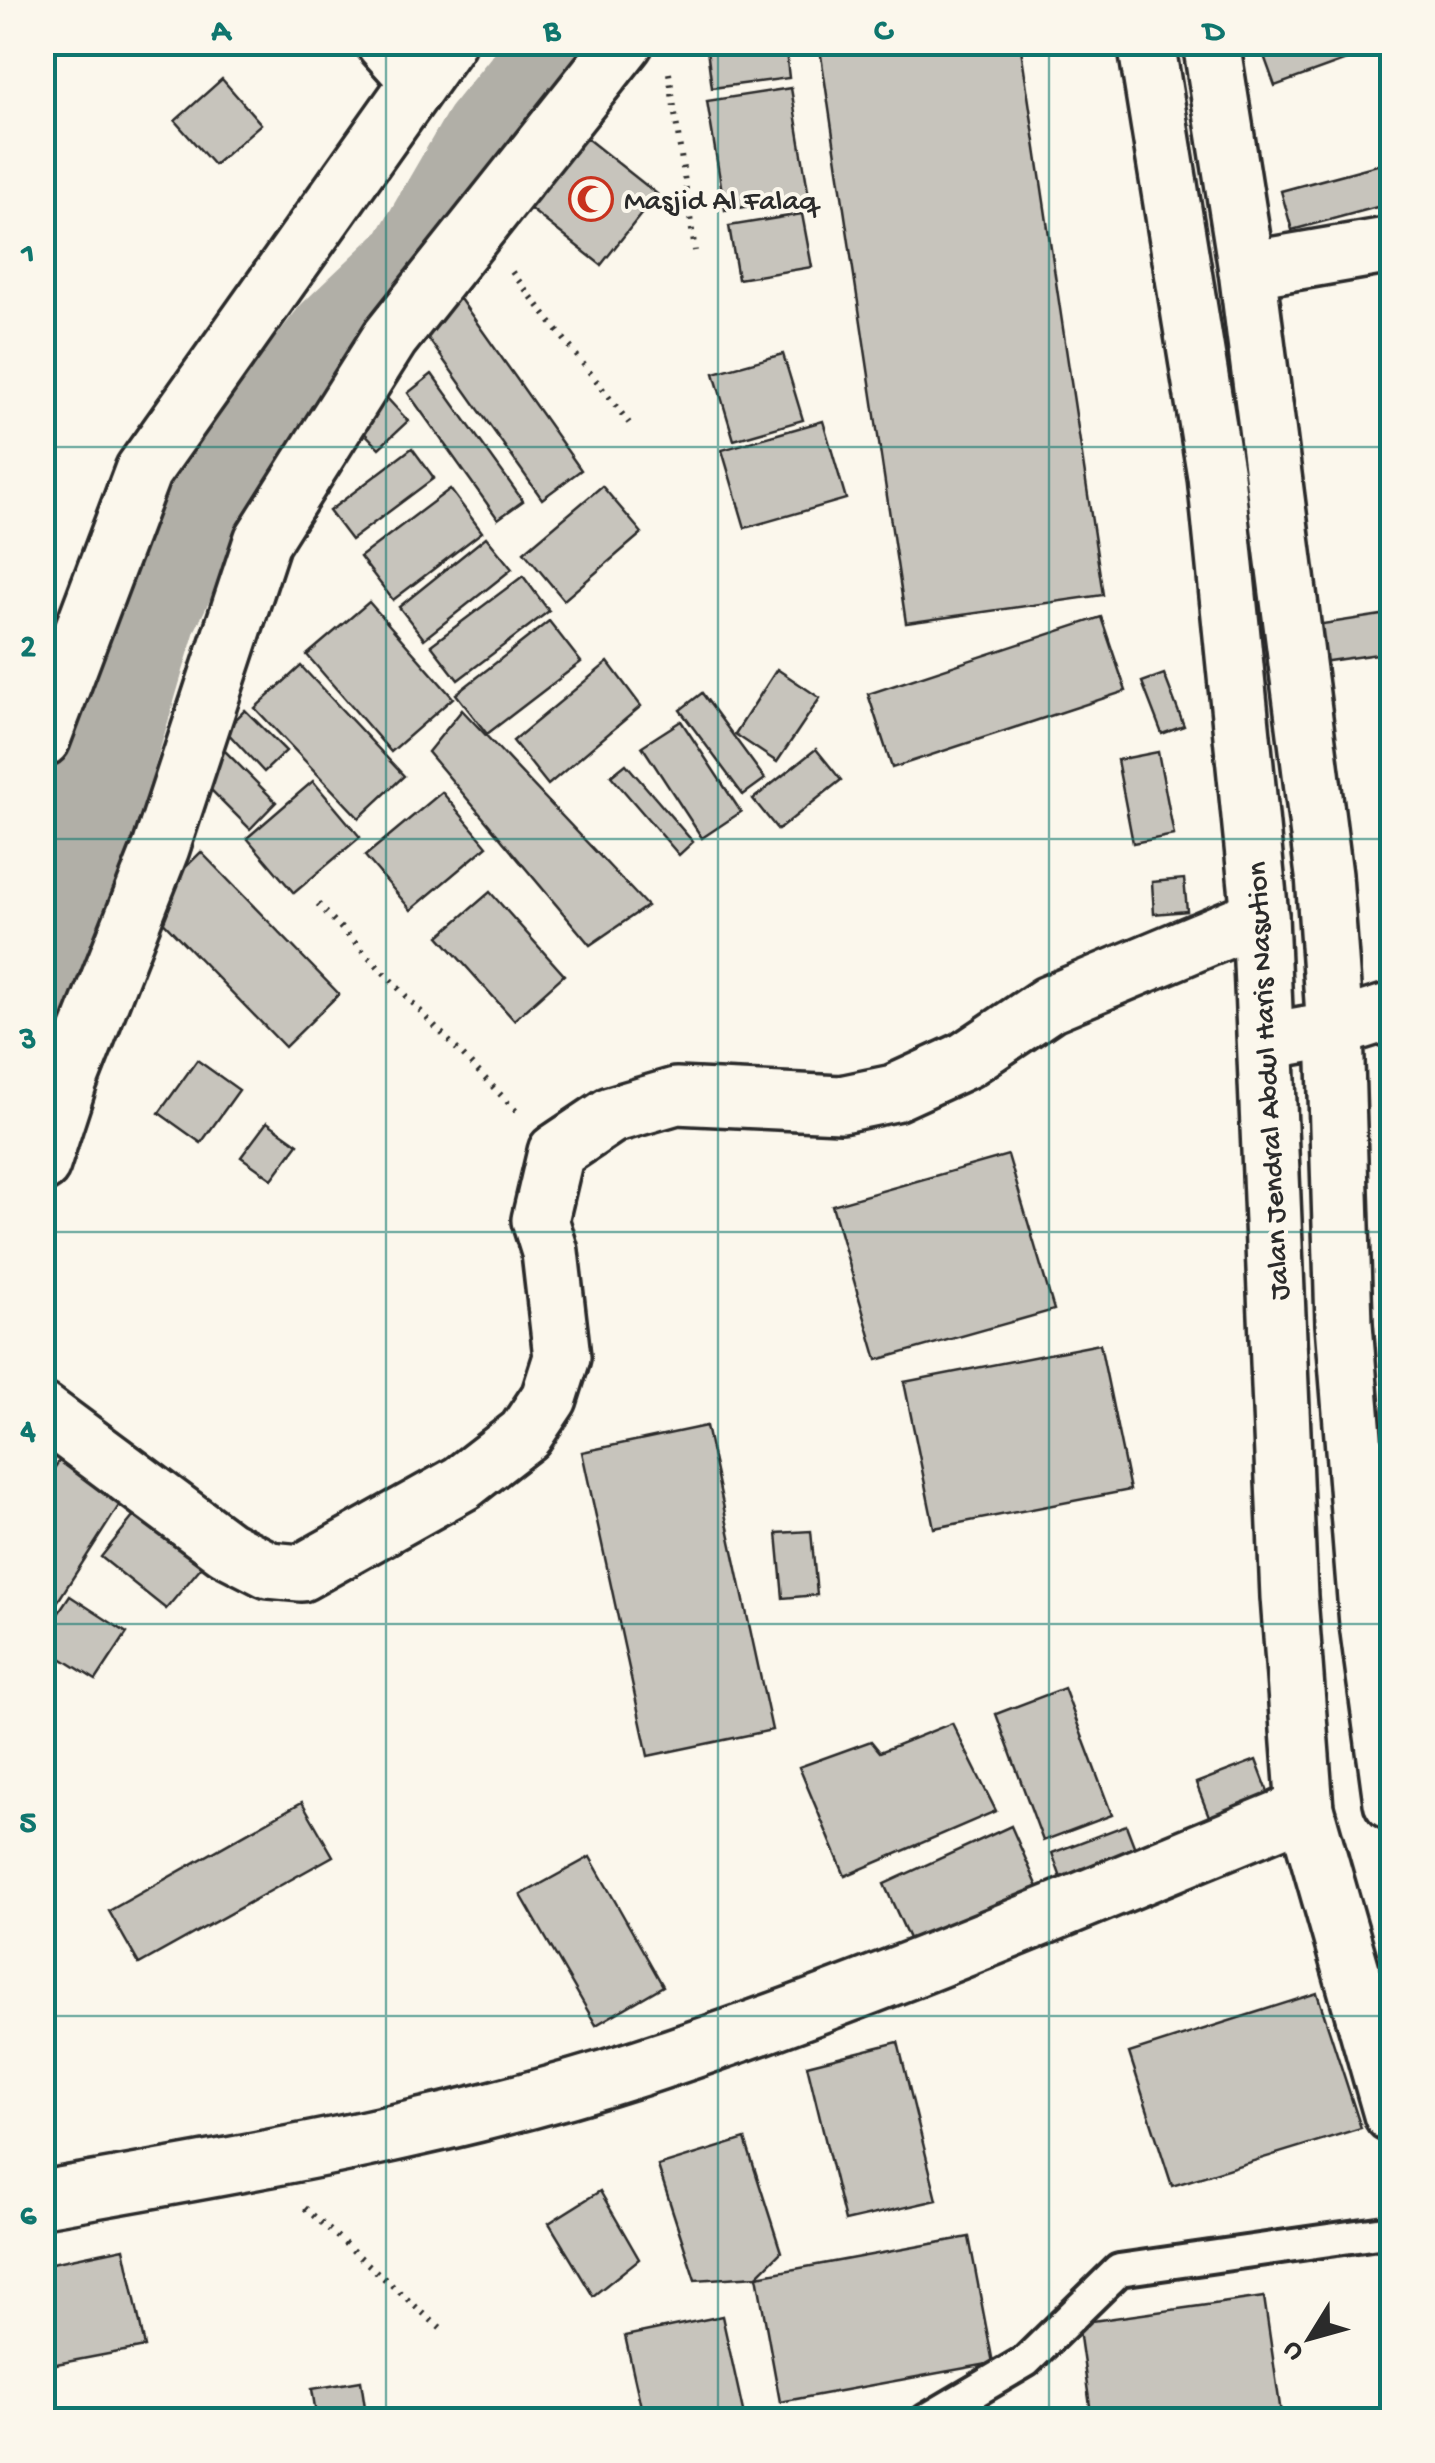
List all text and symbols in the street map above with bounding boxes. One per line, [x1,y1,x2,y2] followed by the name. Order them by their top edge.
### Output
[211,14,233,52] text: A
[543,14,562,52] text: B
[874,14,894,52] text: C
[1201,14,1226,52] text: D
[568,176,614,222] mosque icon: Masjid Al Falaq
[624,186,821,221] place label: Masjid Al Falaq
[21,237,34,275] text: 1
[20,630,36,668] text: 2
[1242,861,1299,1301] street label: Jalan Jendral Abdul Haris Nasution
[19,1022,36,1060] text: 3
[19,1414,36,1452] text: 4
[20,1806,37,1844] text: 5
[20,2198,37,2236] text: 6
[1260,2288,1360,2388] north arrow
[1276,2334,1312,2367] text: U

